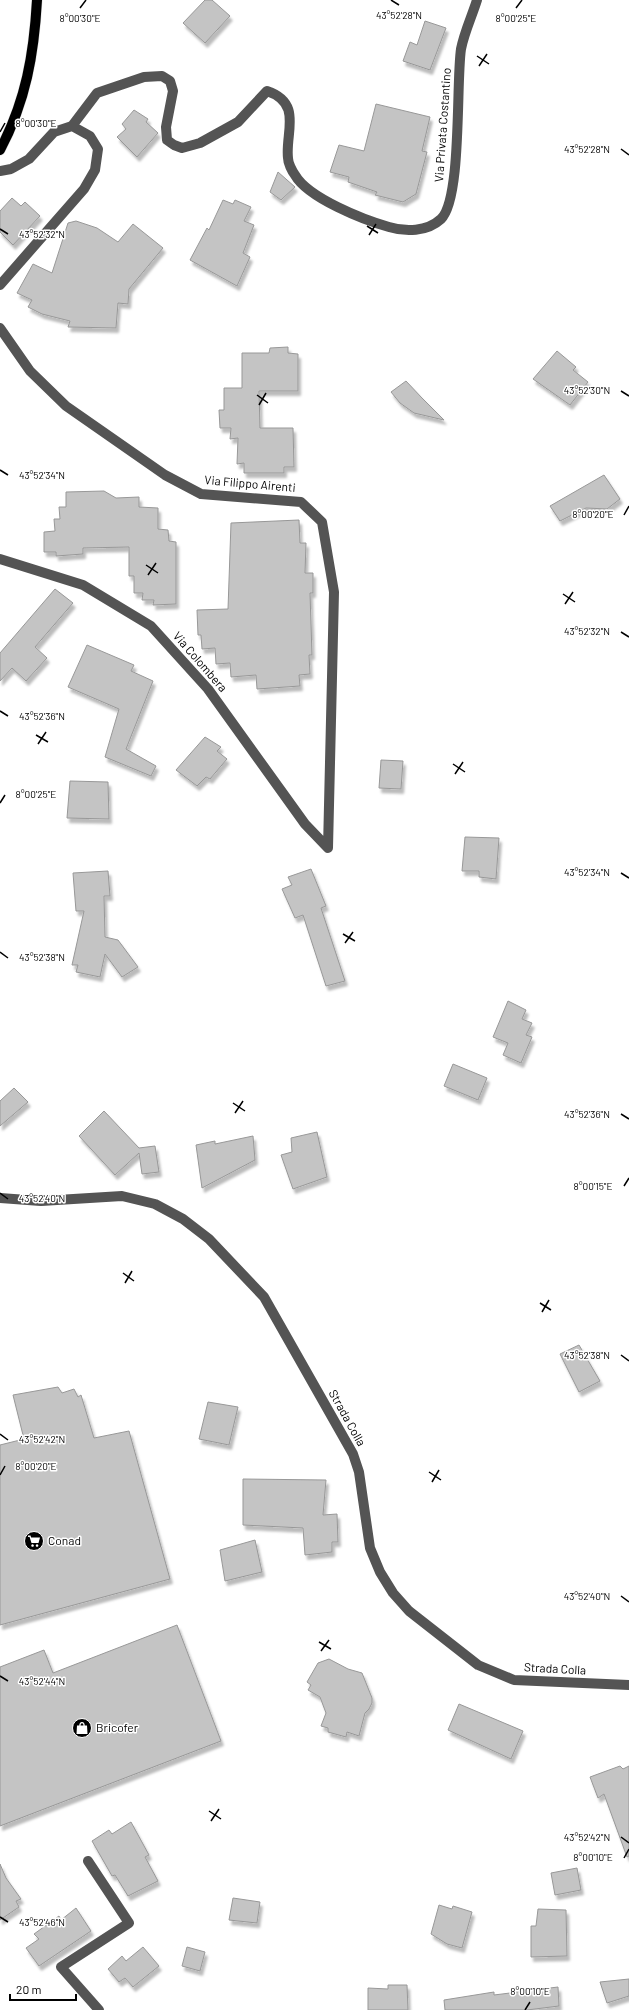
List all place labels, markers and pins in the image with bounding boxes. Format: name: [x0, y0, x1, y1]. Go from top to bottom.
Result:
supermarket icon: Conad: [23, 1530, 45, 1552]
place label: Conad: [48, 1533, 81, 1547]
shop icon: Bricofer: [71, 1717, 93, 1739]
place label: Bricofer: [96, 1720, 139, 1734]

